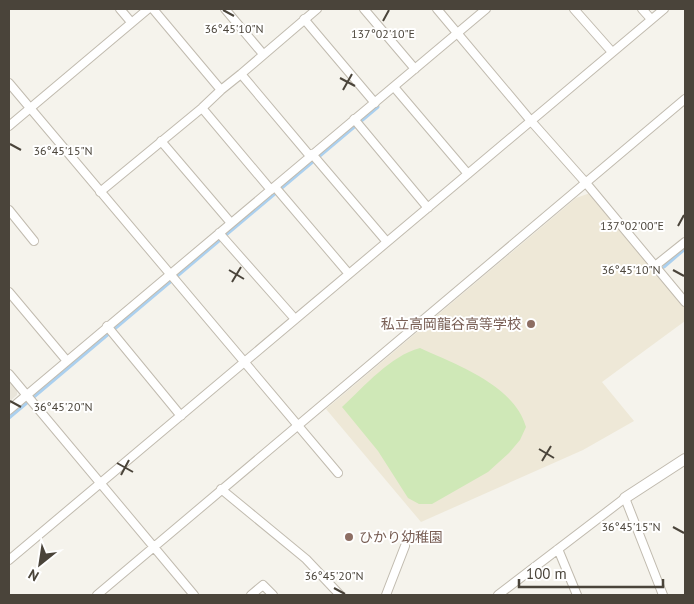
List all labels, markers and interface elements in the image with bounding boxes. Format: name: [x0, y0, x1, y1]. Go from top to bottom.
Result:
text: 36°45'10"N: [204, 21, 264, 36]
text: 137°02'10"E: [351, 26, 415, 41]
text: 36°45'15"N: [33, 143, 93, 158]
text: 137°02'00"E: [600, 218, 664, 233]
text: 36°45'10"N: [601, 262, 661, 277]
place label: 私立高岡龍谷高等学校: [381, 315, 521, 333]
marker: 私立高岡龍谷高等学校: [525, 318, 537, 330]
text: 36°45'20"N: [33, 399, 93, 414]
text: 36°45'15"N: [601, 519, 661, 534]
place label: ひかり幼稚園: [359, 528, 443, 546]
marker: ひかり幼稚園: [343, 531, 355, 543]
north arrow: [15, 539, 65, 589]
scale bar: [519, 556, 663, 588]
text: 100 m: [526, 564, 567, 583]
text: N: [25, 565, 42, 585]
text: 36°45'20"N: [304, 568, 364, 583]

